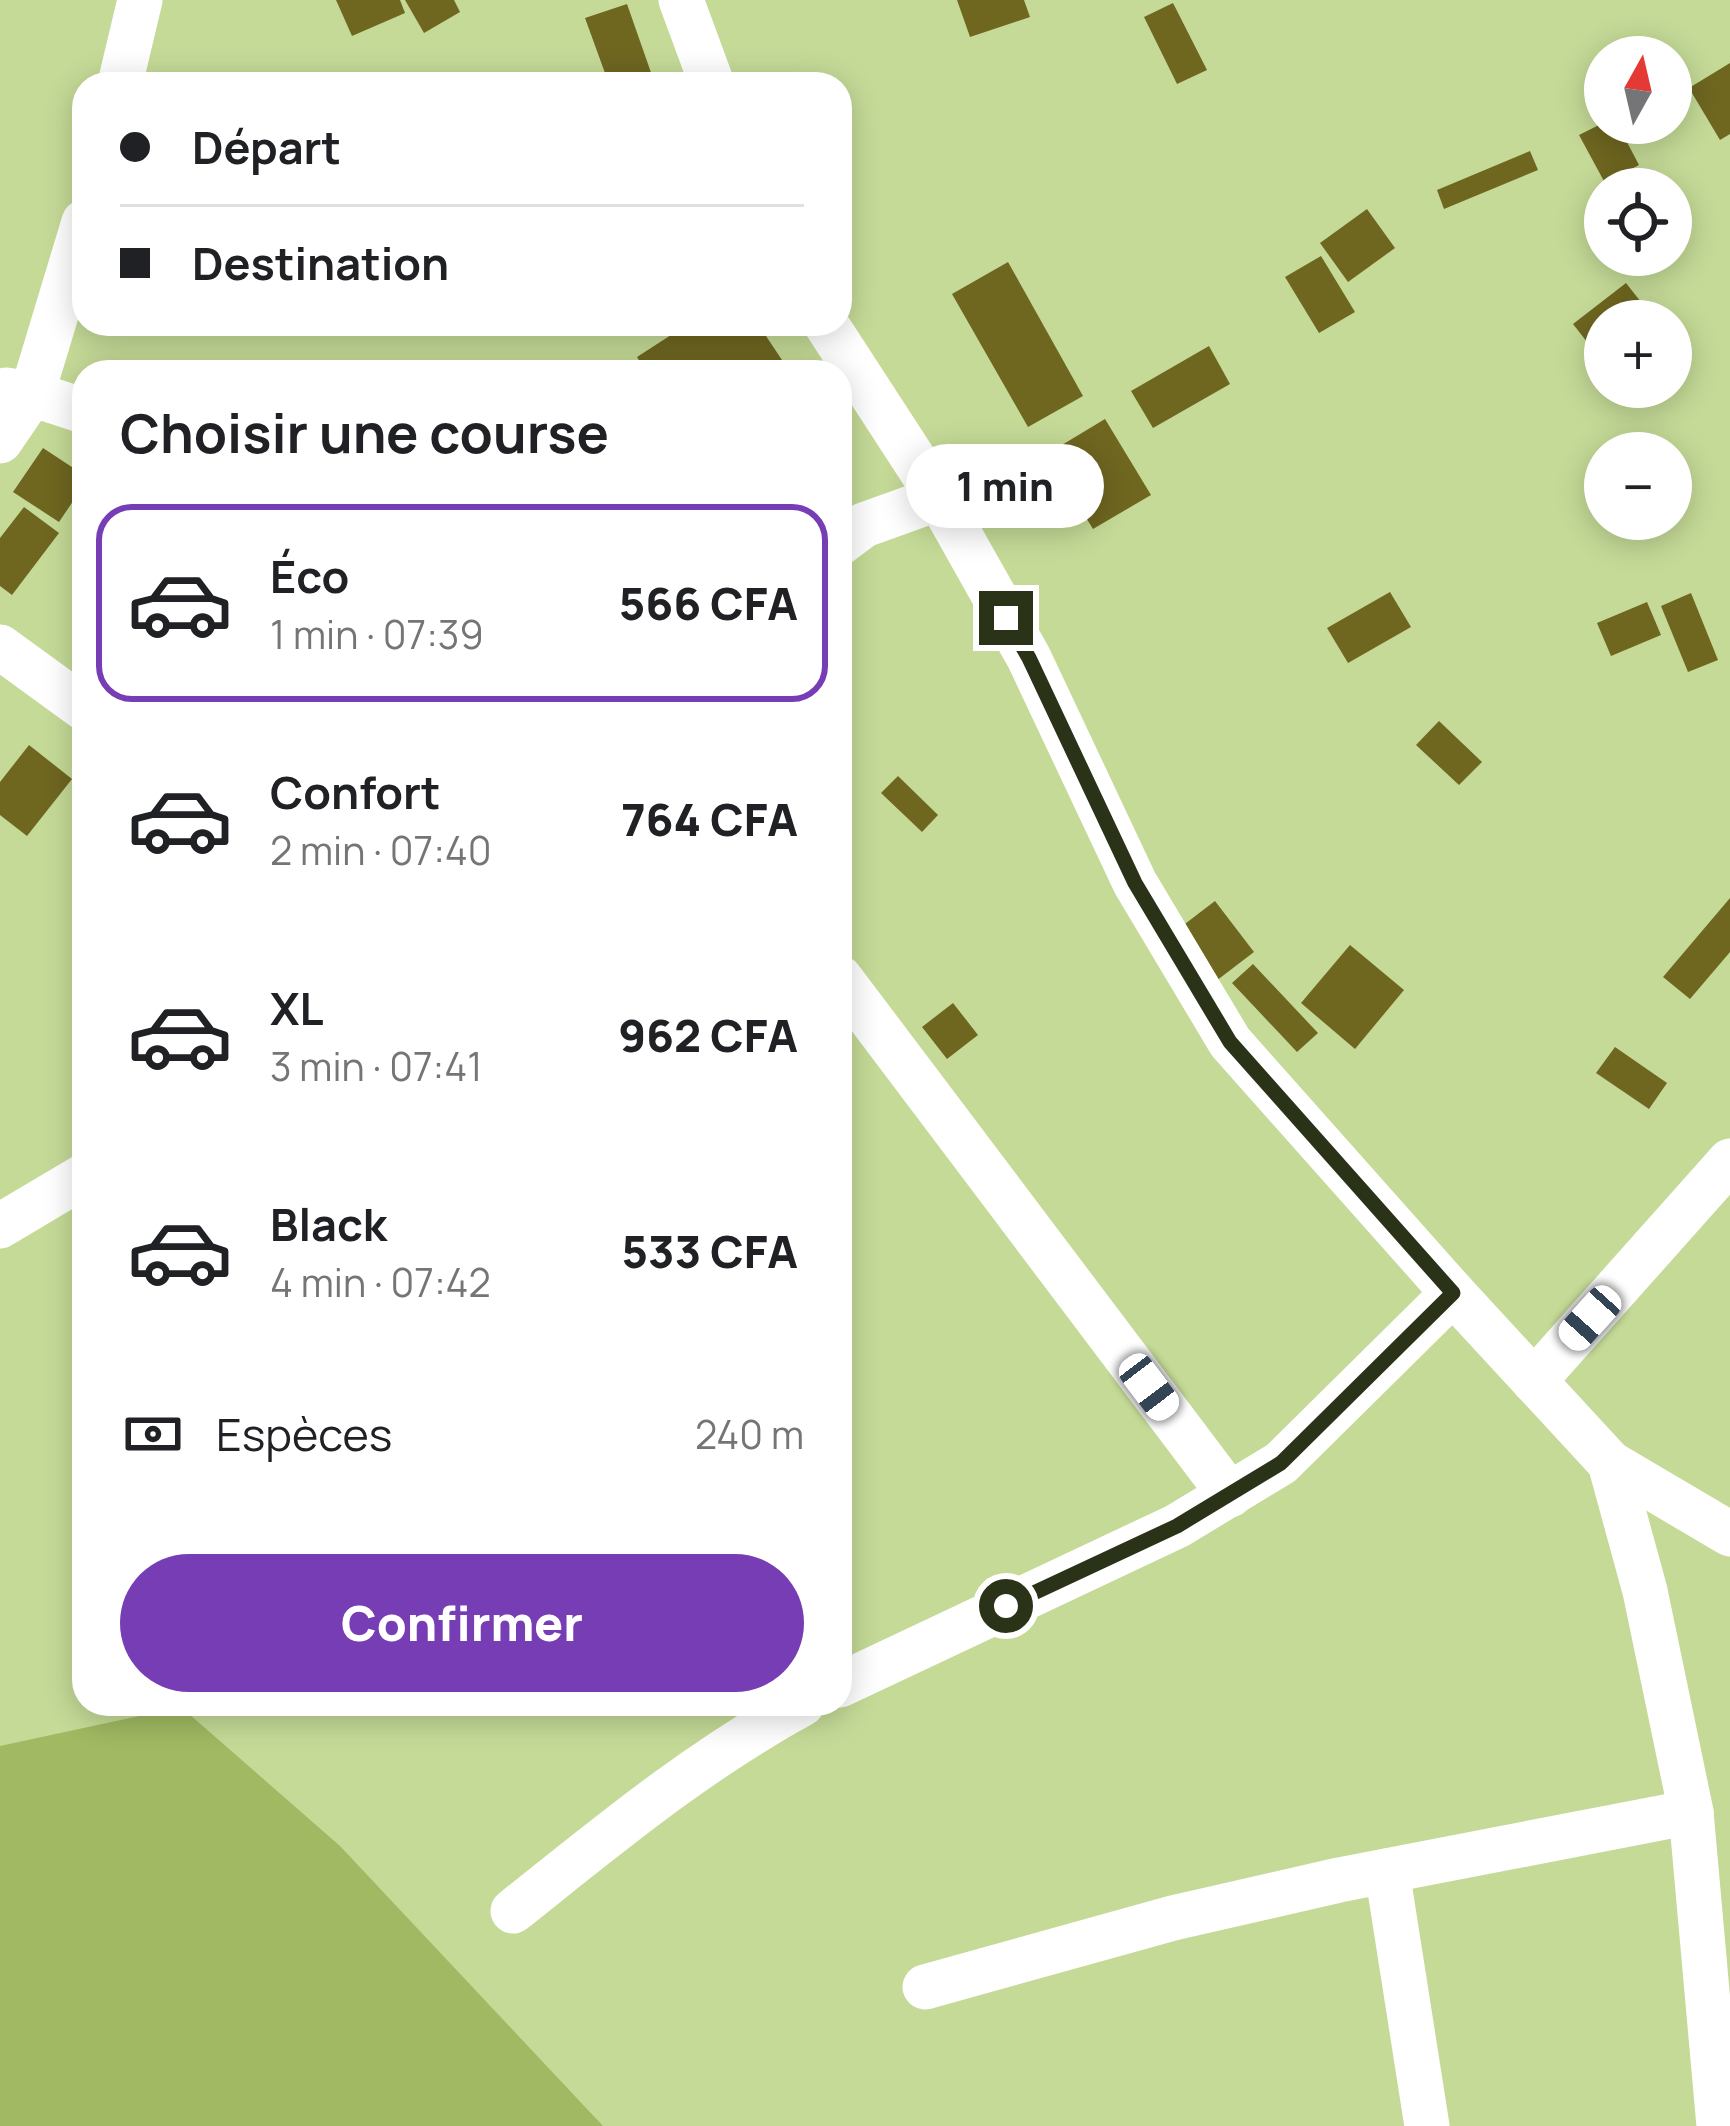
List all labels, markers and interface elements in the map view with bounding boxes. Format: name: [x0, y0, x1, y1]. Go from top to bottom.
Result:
north arrow: [1584, 36, 1692, 144]
map controls: [1584, 36, 1692, 540]
text: Départ: [192, 116, 341, 178]
button: locate: [1584, 168, 1692, 276]
text: Destination: [192, 232, 449, 294]
button: +: [1584, 300, 1692, 408]
text: Choisir une course: [120, 395, 609, 469]
button: −: [1584, 432, 1692, 540]
callout: 1 min: [907, 444, 1105, 528]
text: 1 min: [956, 459, 1054, 513]
text: Éco: [270, 545, 349, 607]
icon: car: [126, 549, 234, 657]
text: 566 CFA: [619, 572, 798, 634]
route end: [979, 591, 1033, 645]
text: 1 min · 07:39: [270, 607, 484, 661]
text: Confort: [270, 761, 441, 823]
icon: car: [126, 765, 234, 873]
text: 764 CFA: [621, 788, 798, 850]
text: 2 min · 07:40: [270, 823, 492, 877]
text: XL: [270, 977, 324, 1039]
icon: car: [126, 981, 234, 1089]
text: 962 CFA: [618, 1004, 798, 1066]
text: 3 min · 07:41: [270, 1039, 482, 1093]
text: Black: [270, 1193, 387, 1255]
icon: car: [126, 1197, 234, 1305]
text: 533 CFA: [622, 1220, 798, 1282]
text: 4 min · 07:42: [270, 1255, 491, 1309]
car: [1553, 1279, 1627, 1357]
car: [1113, 1347, 1185, 1427]
icon: cash: [120, 1401, 186, 1467]
text: Espèces: [216, 1403, 392, 1465]
text: 240 m: [695, 1407, 804, 1461]
button: Confirmer: [120, 1554, 804, 1692]
route start: [979, 1579, 1033, 1633]

